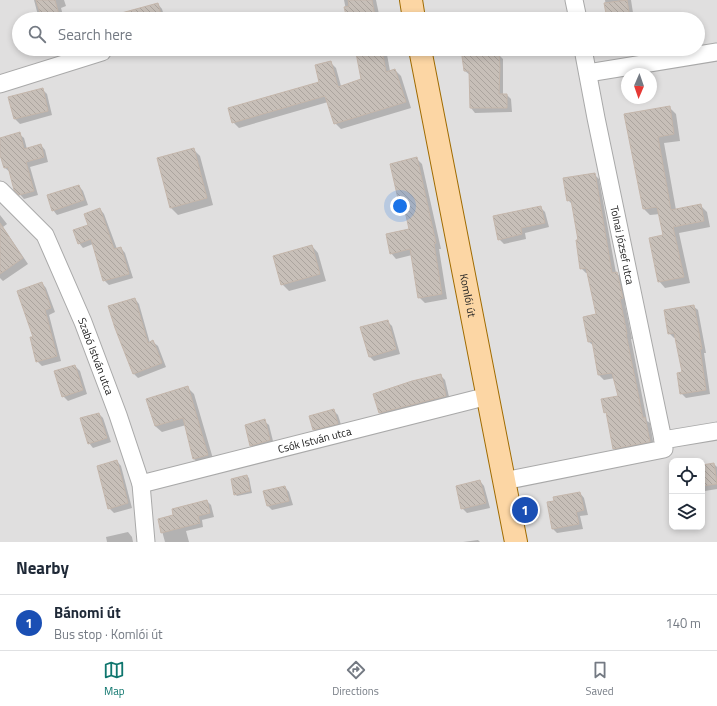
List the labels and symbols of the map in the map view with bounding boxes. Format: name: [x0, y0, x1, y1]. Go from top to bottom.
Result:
north arrow: [621, 68, 657, 104]
your location: [390, 196, 410, 216]
street label: Tolnai József utca: [606, 204, 639, 286]
street label: Komlói út: [456, 272, 480, 319]
street label: Szabó István utca: [74, 315, 118, 397]
street label: Csók István utca: [276, 423, 354, 457]
pin: 1: [512, 495, 538, 525]

